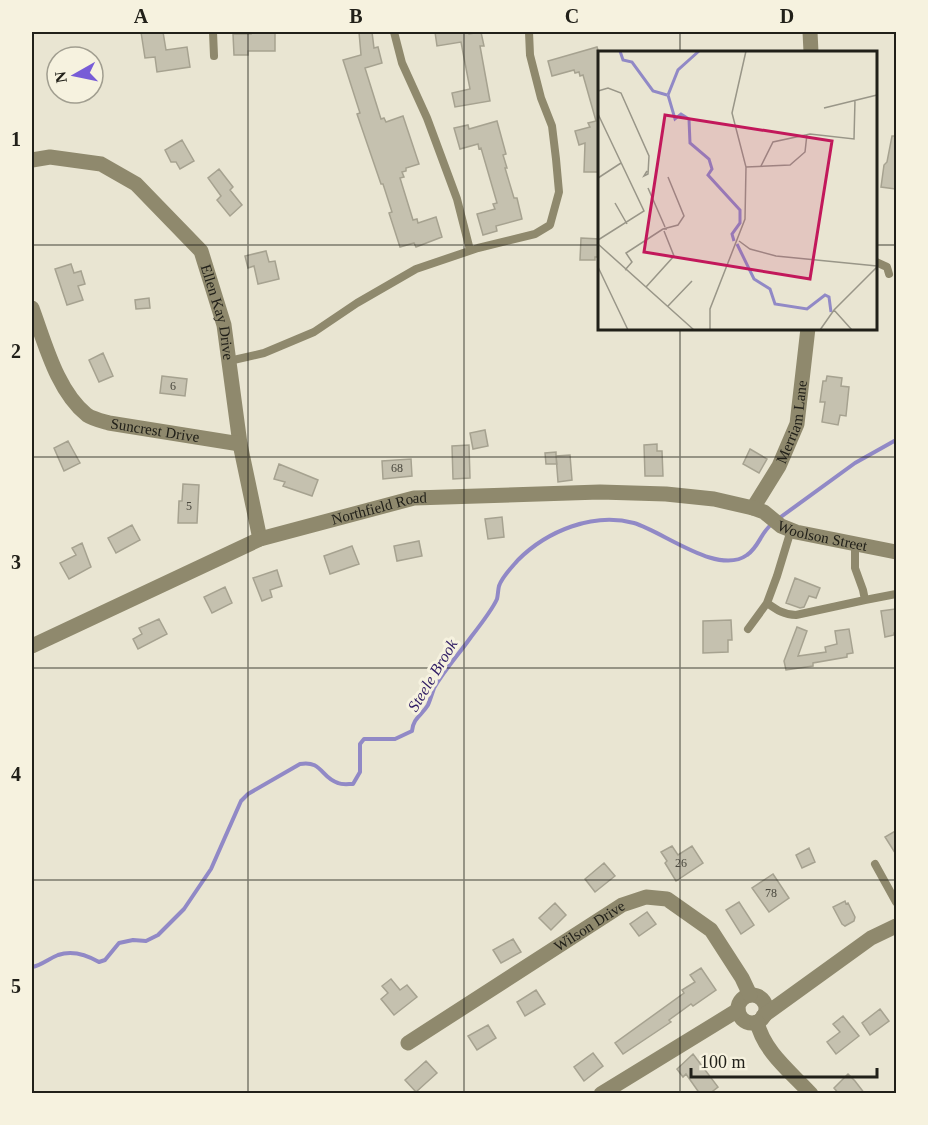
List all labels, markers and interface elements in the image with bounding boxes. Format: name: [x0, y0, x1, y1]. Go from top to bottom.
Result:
text: A: [134, 5, 149, 27]
text: B: [349, 5, 363, 27]
text: C: [565, 5, 579, 27]
text: D: [780, 5, 794, 27]
north arrow: [45, 45, 105, 105]
inset map: [598, 51, 877, 330]
text: N: [51, 70, 70, 84]
text: 1: [11, 128, 21, 150]
street label: Ellen Kay Drive: [198, 262, 237, 361]
text: 2: [11, 340, 21, 362]
house number: 6: [170, 379, 176, 393]
street label: Merriam Lane: [773, 379, 810, 466]
street label: Suncrest Drive: [110, 415, 201, 445]
house number: 68: [391, 461, 403, 475]
street label: Northfield Road: [330, 490, 428, 528]
house number: 5: [186, 499, 192, 513]
street label: Woolson Street: [775, 517, 869, 554]
text: 3: [11, 551, 21, 573]
water label: Steele Brook: [404, 636, 461, 714]
text: 4: [11, 763, 21, 785]
house number: 26: [675, 856, 687, 870]
house number: 78: [765, 886, 777, 900]
street label: Wilson Drive: [551, 897, 628, 955]
text: 5: [11, 975, 21, 997]
scale bar: [691, 1041, 877, 1079]
text: 100 m: [700, 1052, 746, 1072]

